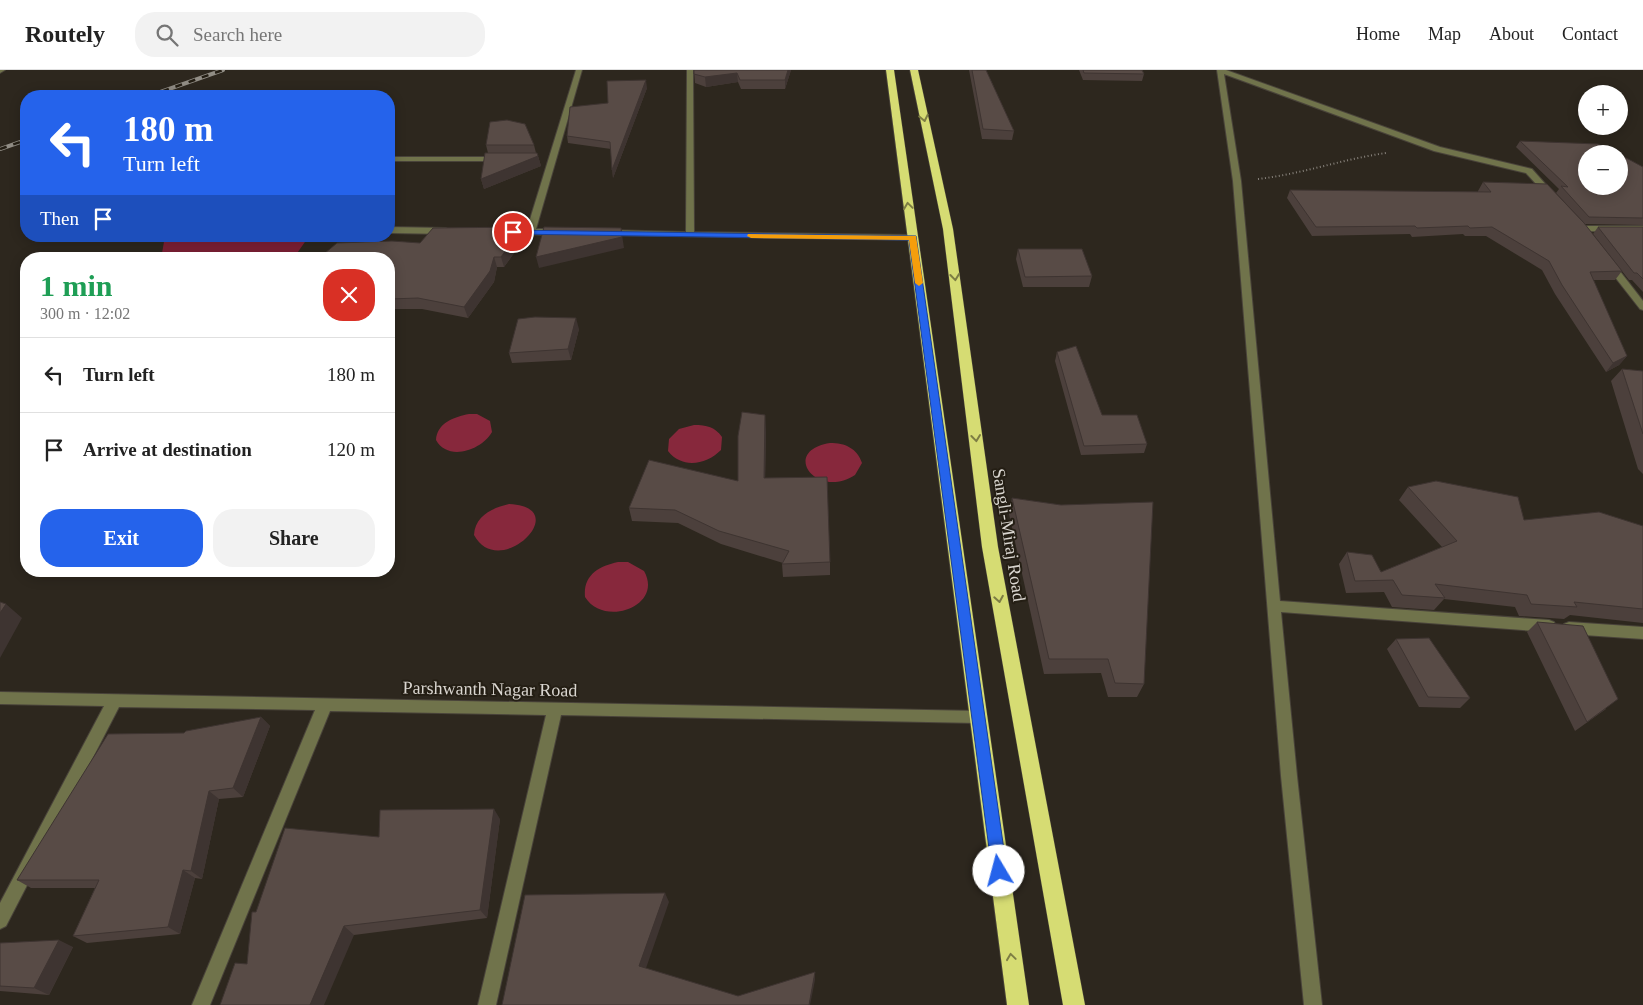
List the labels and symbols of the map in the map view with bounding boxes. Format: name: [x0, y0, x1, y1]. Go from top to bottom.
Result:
one-way arrow: [919, 113, 929, 122]
one-way arrow: [904, 202, 914, 211]
pin: [492, 211, 534, 253]
one-way arrow: [949, 273, 959, 282]
one-way arrow: [970, 435, 981, 443]
street label: Sangli-Miraj Road: [989, 467, 1029, 603]
one-way arrow: [994, 595, 1004, 603]
street label: Parshwanth Nagar Road: [402, 677, 578, 701]
position arrow: [972, 844, 1024, 896]
one-way arrow: [1006, 952, 1017, 960]

